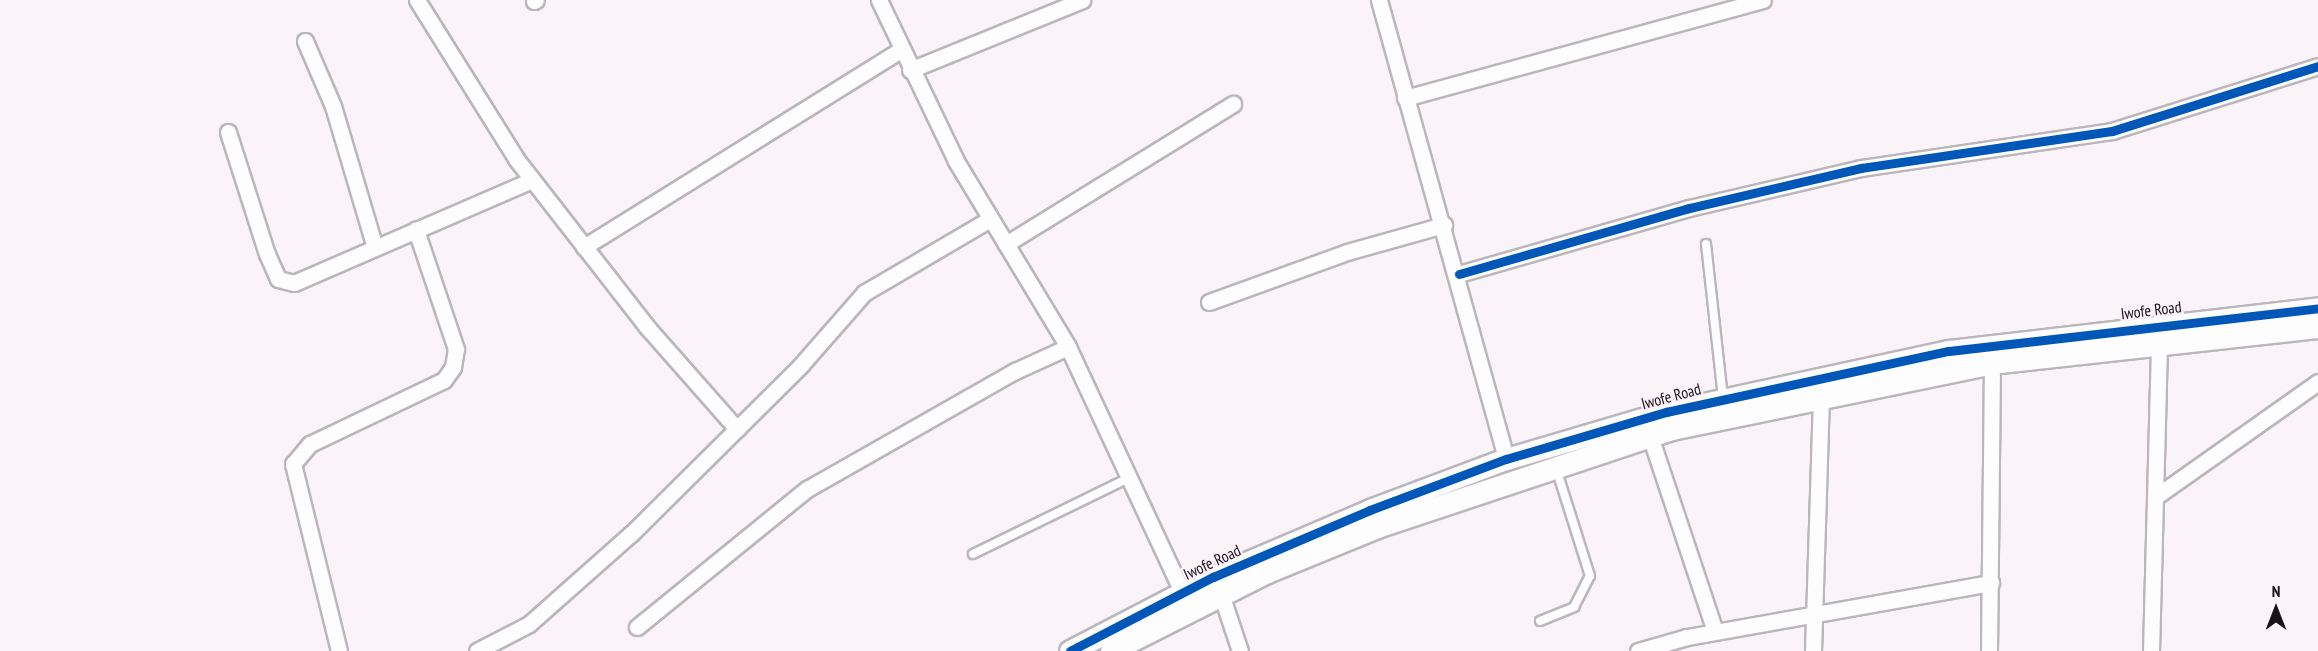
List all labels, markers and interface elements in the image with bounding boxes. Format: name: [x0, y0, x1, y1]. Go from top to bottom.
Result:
street label: Iwofe Road: [2120, 297, 2182, 323]
street label: Iwofe Road: [1639, 379, 1703, 413]
street label: Iwofe Road: [1180, 540, 1244, 584]
north arrow: [2246, 579, 2306, 639]
text: N: [2272, 581, 2280, 601]

